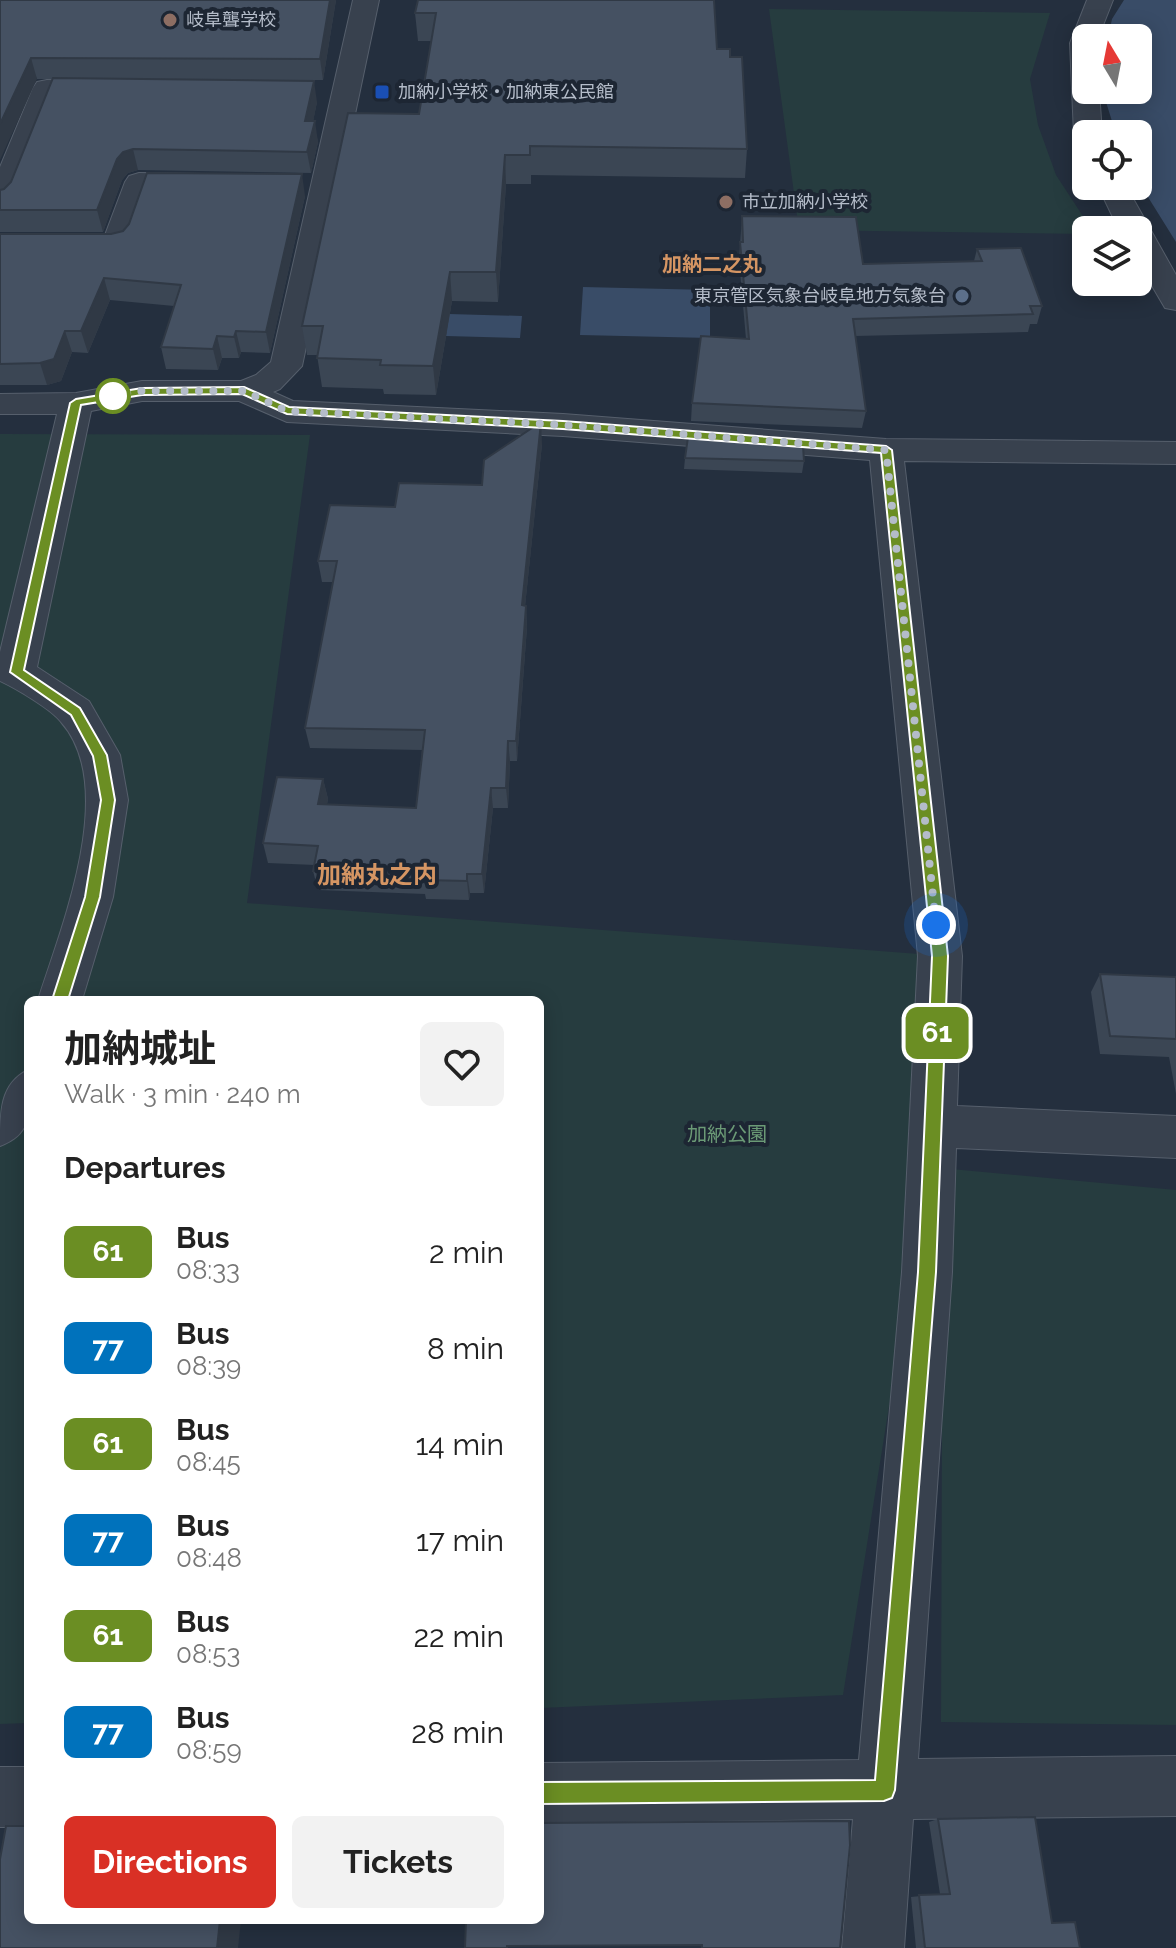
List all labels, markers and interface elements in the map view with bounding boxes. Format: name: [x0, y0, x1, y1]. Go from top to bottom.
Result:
place label: 岐阜聾学校: [186, 9, 276, 30]
marker: 岐阜聾学校: [161, 11, 179, 29]
north arrow: [1072, 24, 1152, 104]
map controls: [1072, 24, 1152, 296]
place label: 加納小学校・加納東公民館: [398, 81, 614, 102]
marker: 加納小学校・加納東公民館: [373, 83, 391, 101]
button: locate: [1072, 120, 1152, 200]
place label: 市立加納小学校: [742, 191, 868, 212]
marker: 市立加納小学校: [717, 193, 735, 211]
button: layers: [1072, 216, 1152, 296]
district label: 加納二之丸: [662, 252, 762, 276]
place label: 東京管区気象台岐阜地方気象台: [694, 285, 946, 306]
marker: 東京管区気象台岐阜地方気象台: [953, 287, 971, 305]
unlabelled marker: [96, 379, 130, 413]
district label: 加納丸之内: [317, 860, 437, 889]
your location: [916, 905, 956, 945]
line badge: 61: [901, 1007, 973, 1059]
text: 61: [922, 1016, 952, 1049]
button: heart: [420, 1022, 504, 1106]
text: 加納城址: [64, 1026, 216, 1071]
text: Walk · 3 min · 240 m: [64, 1079, 301, 1109]
park label: 加納公園: [687, 1122, 767, 1146]
text: Departures: [64, 1150, 226, 1185]
text: Bus: [176, 1220, 230, 1255]
text: 61: [93, 1235, 123, 1268]
text: 2 min: [429, 1235, 504, 1270]
text: 08:33: [176, 1255, 240, 1285]
text: Bus: [176, 1316, 230, 1351]
text: 77: [92, 1331, 124, 1364]
text: 8 min: [427, 1331, 504, 1366]
text: 08:39: [176, 1351, 241, 1381]
text: Bus: [176, 1412, 230, 1447]
text: 61: [93, 1427, 123, 1460]
text: 14 min: [416, 1427, 504, 1462]
text: 08:45: [176, 1447, 241, 1477]
text: Bus: [176, 1508, 230, 1543]
text: 77: [92, 1523, 124, 1556]
text: 17 min: [416, 1523, 504, 1558]
text: 08:48: [176, 1543, 242, 1573]
text: Bus: [176, 1604, 230, 1639]
text: 61: [93, 1619, 123, 1652]
text: 22 min: [413, 1619, 504, 1654]
text: 08:53: [176, 1639, 240, 1669]
text: Bus: [176, 1700, 230, 1735]
text: 77: [92, 1715, 124, 1748]
text: 28 min: [411, 1715, 504, 1750]
text: 08:59: [176, 1735, 242, 1765]
button: Directions: [64, 1816, 276, 1908]
button: Tickets: [292, 1816, 504, 1908]

